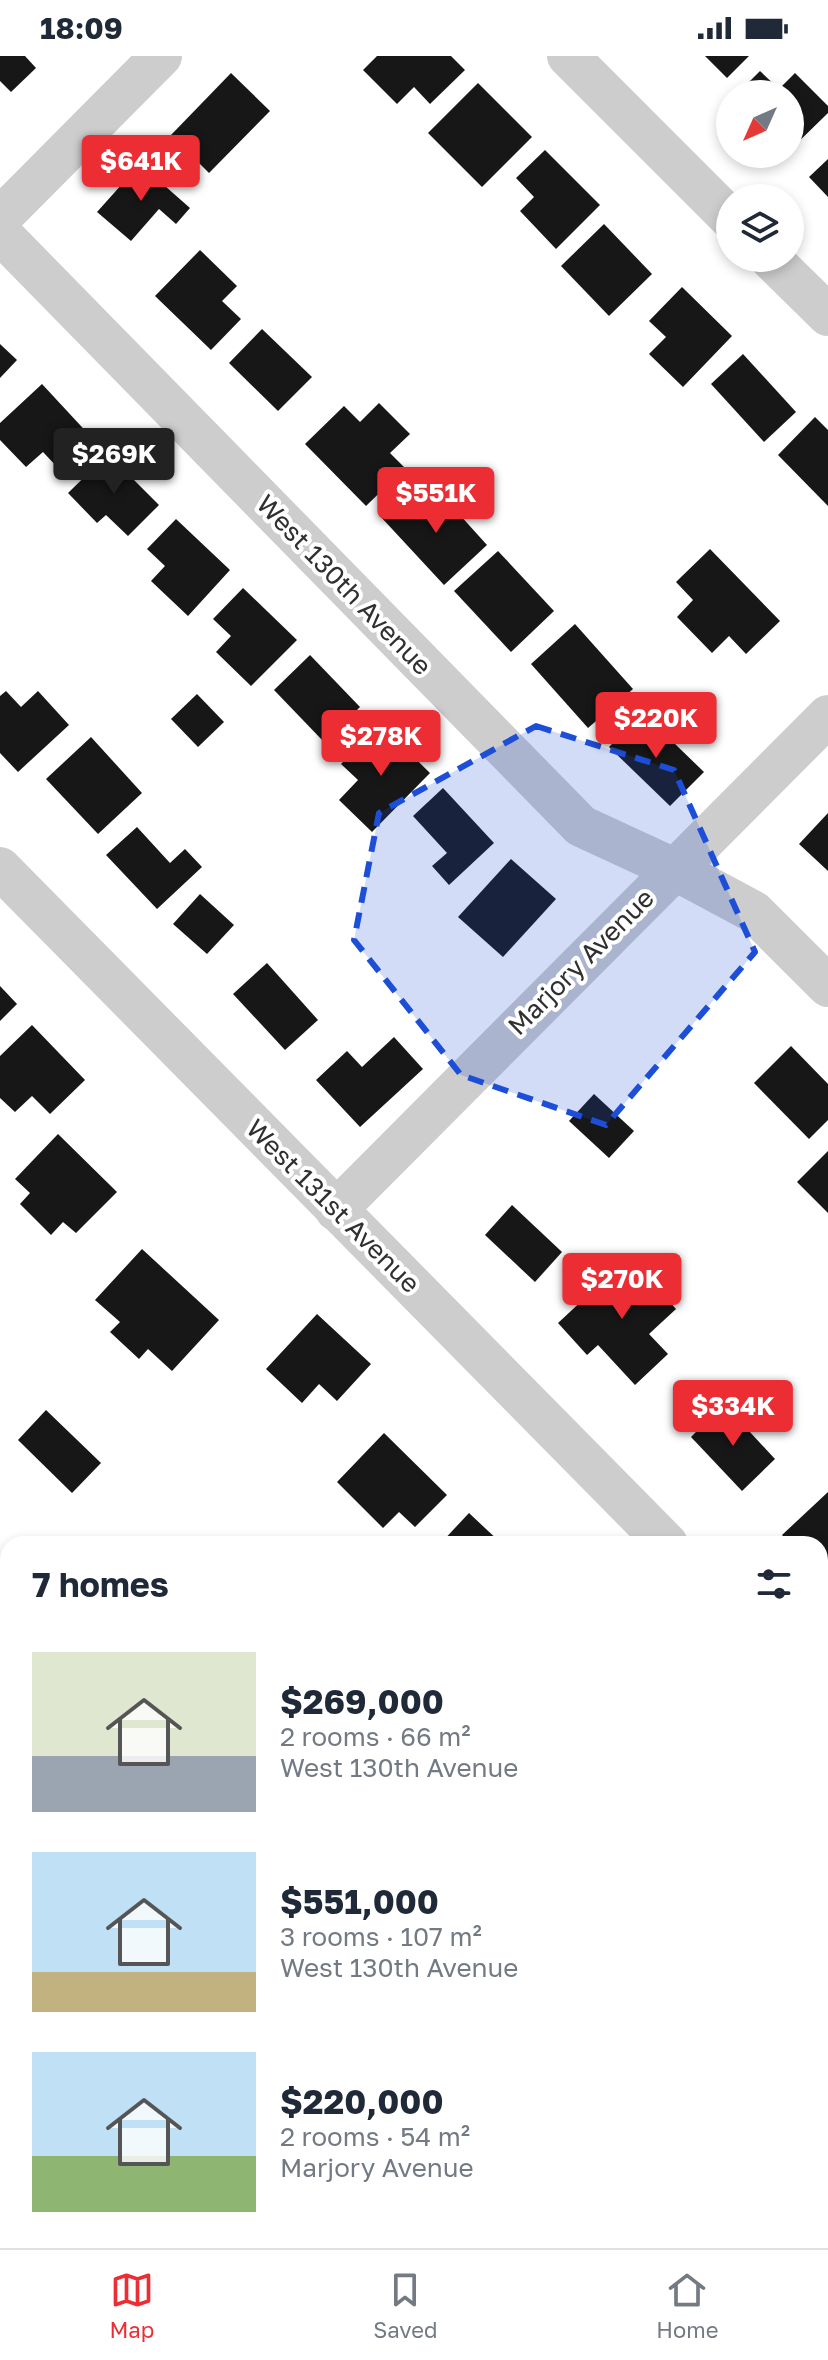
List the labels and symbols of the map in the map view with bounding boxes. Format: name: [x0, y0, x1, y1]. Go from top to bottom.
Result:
north arrow: [716, 80, 804, 168]
pin: $641K: [85, 135, 197, 203]
pin: $269K: [58, 428, 170, 496]
pin: $551K: [380, 467, 492, 535]
street label: West 130th Avenue: [250, 488, 438, 681]
pin: $220K: [600, 692, 712, 760]
pin: $278K: [325, 710, 437, 778]
street label: Marjory Avenue: [501, 882, 660, 1041]
street label: West 131st Avenue: [240, 1112, 427, 1299]
pin: $270K: [566, 1253, 678, 1321]
pin: $334K: [677, 1380, 789, 1448]

